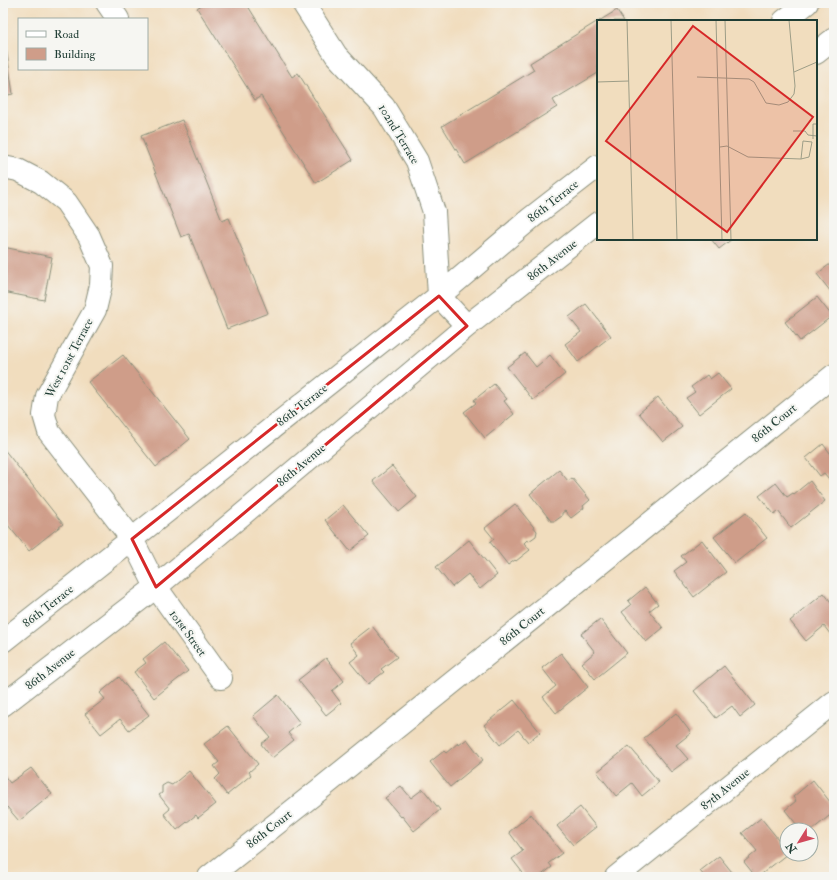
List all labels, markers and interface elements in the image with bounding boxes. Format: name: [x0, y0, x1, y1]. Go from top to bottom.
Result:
legend: [18, 18, 148, 70]
inset map: [597, 20, 817, 240]
text: Road: [54, 27, 79, 42]
text: Building: [54, 47, 97, 62]
street label: 102nd Terrace: [375, 102, 422, 167]
street label: 86th Terrace: [525, 177, 582, 226]
street label: 86th Avenue: [524, 236, 580, 285]
street label: West 101st Terrace: [42, 316, 97, 401]
street label: 86th Terrace: [274, 381, 331, 430]
street label: 86th Court: [749, 401, 800, 446]
street label: 86th Avenue: [274, 441, 329, 490]
street label: 86th Terrace: [20, 582, 77, 631]
street label: 86th Court: [497, 604, 548, 649]
street label: 101st Street: [166, 607, 210, 660]
street label: 86th Avenue: [22, 645, 78, 694]
street label: 87th Avenue: [698, 765, 753, 814]
street label: 86th Court: [244, 807, 295, 852]
north arrow: [779, 822, 819, 862]
text: N: [783, 839, 800, 856]

